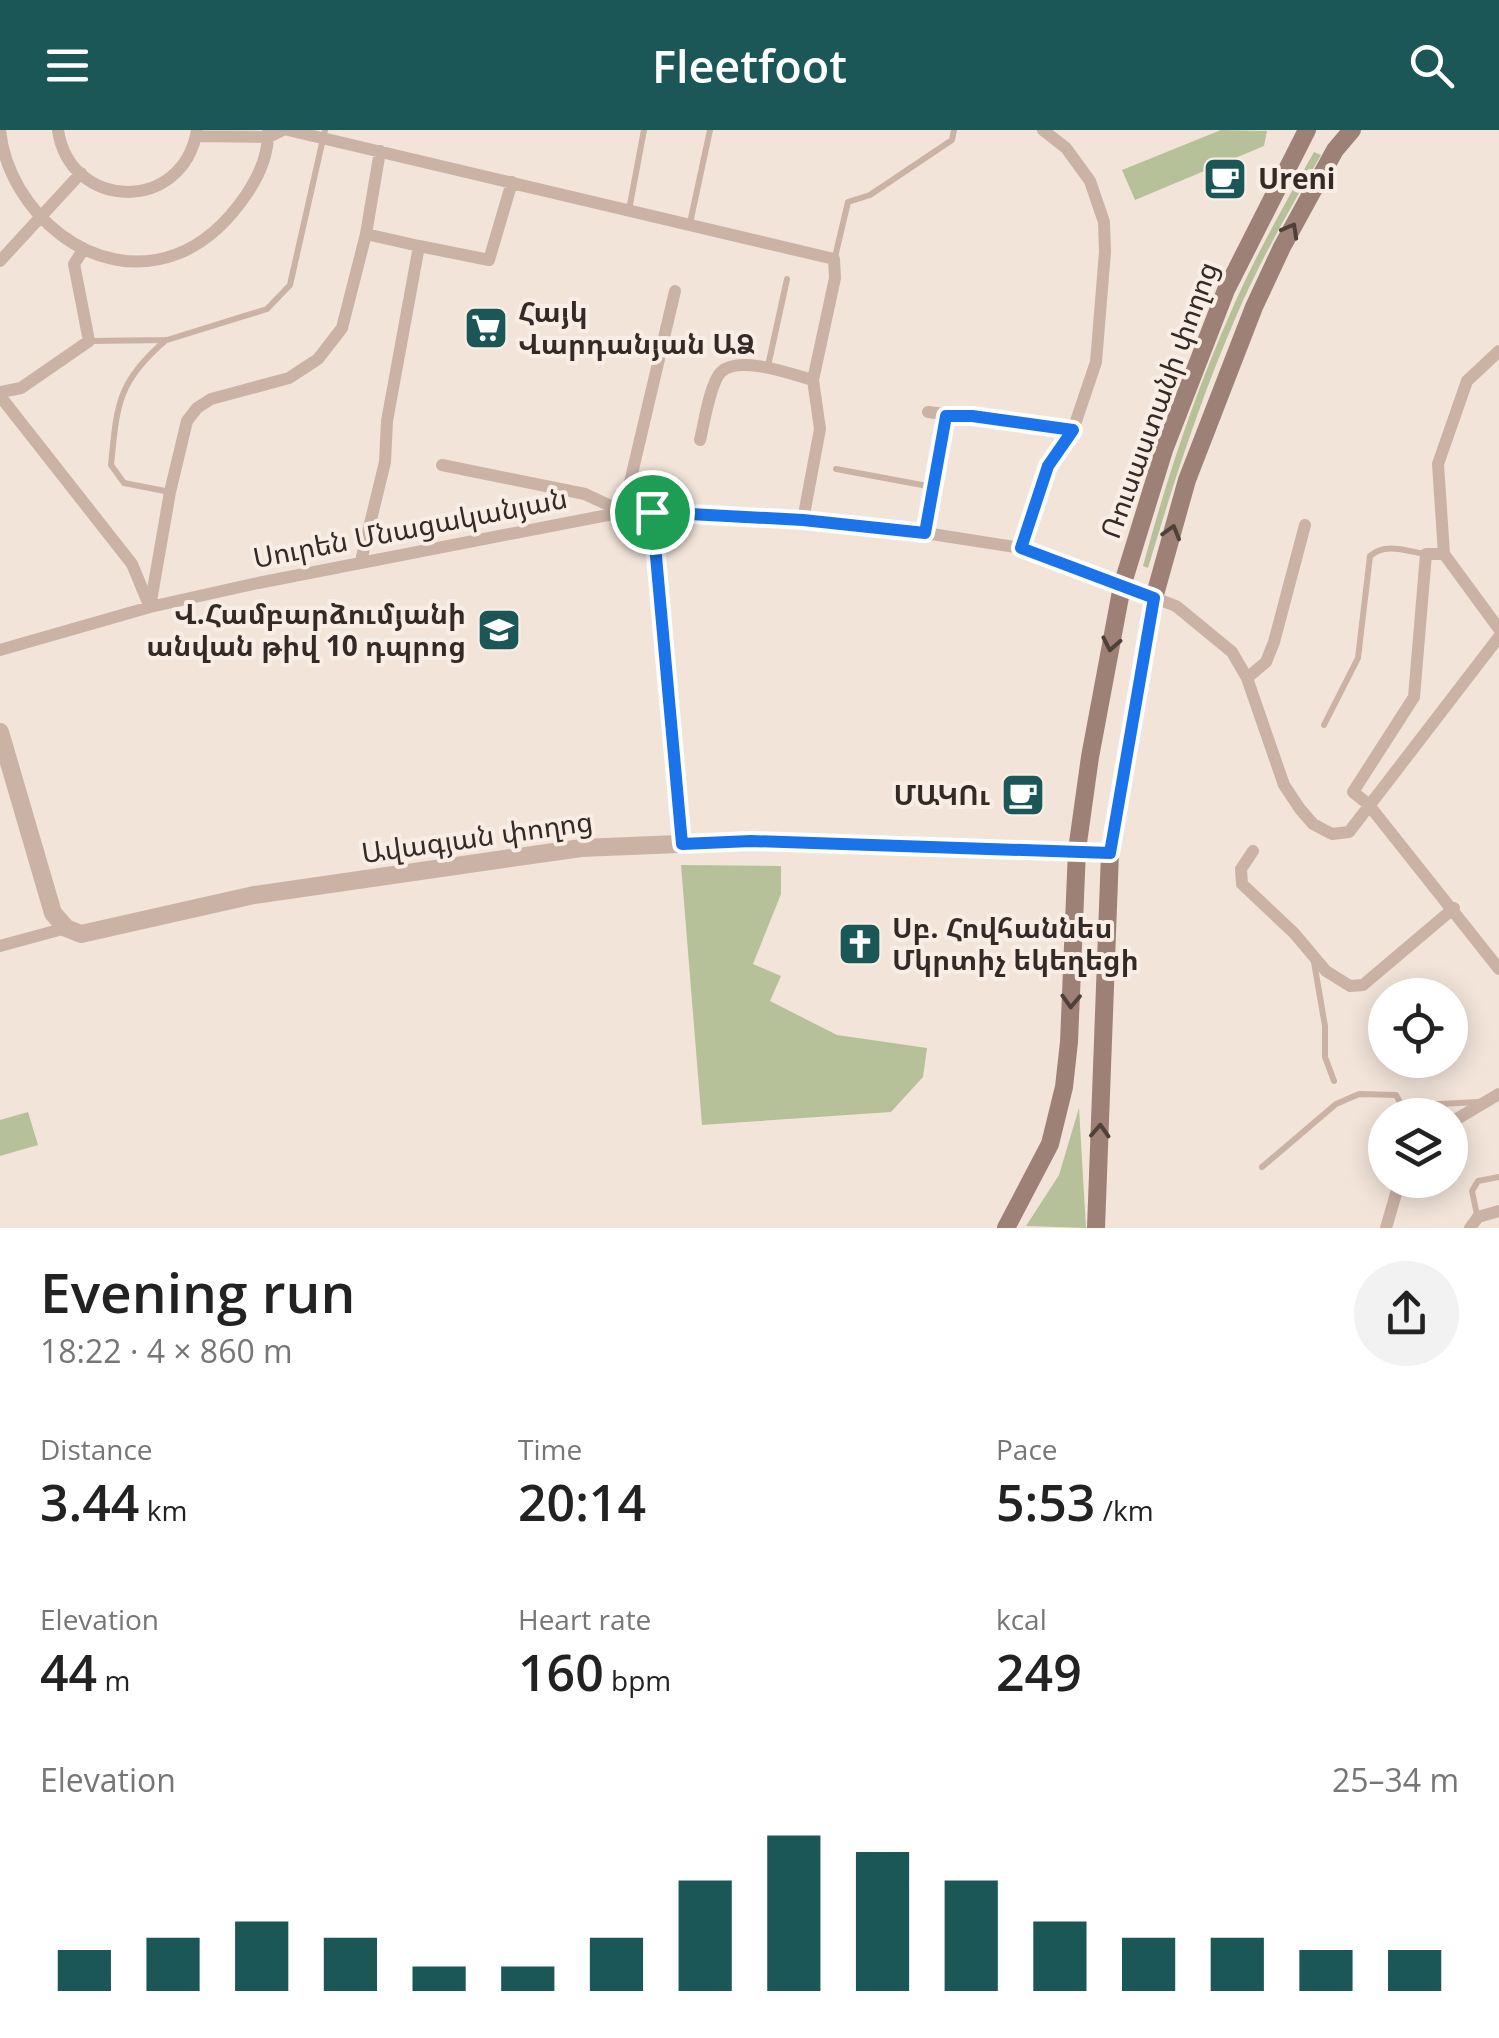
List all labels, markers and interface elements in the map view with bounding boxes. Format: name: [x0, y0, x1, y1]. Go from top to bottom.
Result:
text: Fleetfoot: [652, 35, 847, 96]
icon: menu: [40, 38, 95, 93]
icon: search: [1404, 38, 1459, 93]
cafe icon: Ureni: [1202, 156, 1248, 202]
place label: Ureni: [1258, 159, 1335, 197]
one-way arrow: [1279, 223, 1299, 241]
street label: Ռուսաստանի փողոց: [1090, 256, 1226, 543]
place label: Հայկ Վարդանյան ԱՁ: [518, 292, 755, 362]
supermarket icon: Հայկ Վարդանյան ԱՁ: [463, 305, 509, 351]
pin: [610, 470, 695, 555]
street label: Սուրեն Մնացականյան: [249, 478, 570, 576]
icon: arrive: [625, 485, 680, 540]
one-way arrow: [1160, 524, 1181, 541]
place label: Վ.Համբարձումյանի անվան թիվ 10 դպրոց: [146, 594, 466, 664]
school or university icon: Վ.Համբարձումյանի անվան թիվ 10 դպրոց: [476, 607, 522, 653]
one-way arrow: [1101, 636, 1122, 652]
cafe icon: ՄԱԿՈւ: [1000, 772, 1046, 818]
place label: ՄԱԿՈւ: [894, 775, 990, 813]
street label: Ավագյան փողոց: [359, 801, 595, 871]
place label: Սբ. Հովհաննես Մկրտիչ եկեղեցի: [892, 908, 1139, 978]
church icon: Սբ. Հովհաննես Մկրտիչ եկեղեցի: [837, 921, 883, 967]
map controls: [1368, 978, 1468, 1198]
button: locate: [1368, 978, 1468, 1078]
one-way arrow: [1060, 993, 1081, 1009]
button: layers: [1368, 1098, 1468, 1198]
one-way arrow: [1089, 1122, 1110, 1138]
text: Evening run: [40, 1254, 355, 1329]
button: share: [1354, 1261, 1459, 1366]
text: 18:22 · 4 × 860 m: [40, 1329, 293, 1372]
text: Distance: [40, 1430, 153, 1468]
text: Time: [518, 1430, 582, 1468]
text: Pace: [996, 1430, 1058, 1468]
text: 3.44: [40, 1468, 139, 1536]
text: 20:14: [518, 1468, 646, 1536]
text: 5:53: [996, 1468, 1095, 1536]
text: km: [139, 1491, 187, 1529]
text: /km: [1095, 1491, 1154, 1529]
text: Elevation: [40, 1600, 159, 1638]
text: Heart rate: [518, 1600, 651, 1638]
text: kcal: [996, 1600, 1047, 1638]
text: 44: [40, 1638, 97, 1706]
text: 160: [518, 1638, 604, 1706]
text: 249: [996, 1638, 1082, 1706]
text: m: [97, 1661, 130, 1699]
text: bpm: [604, 1661, 671, 1699]
text: Elevation: [40, 1758, 176, 1801]
text: 25–34 m: [1332, 1758, 1459, 1801]

